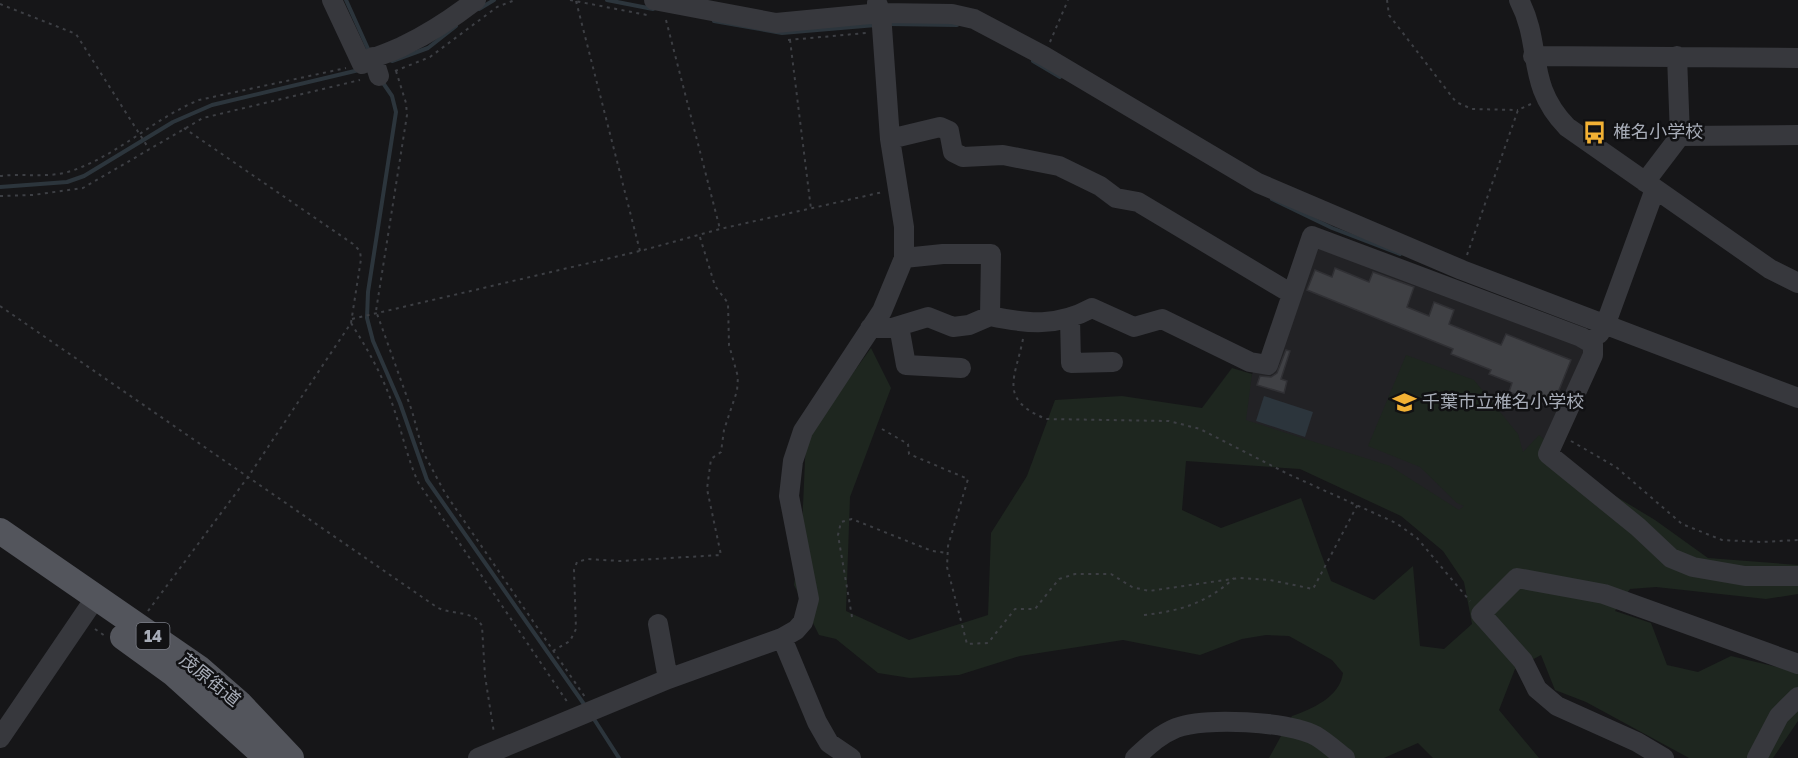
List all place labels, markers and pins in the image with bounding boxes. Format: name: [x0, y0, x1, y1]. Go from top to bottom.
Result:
bus stop icon: 椎名小学校: [1582, 119, 1608, 145]
place label: 椎名小学校: [1613, 120, 1703, 142]
school or university icon: 千葉市立椎名小学校: [1391, 389, 1417, 415]
place label: 千葉市立椎名小学校: [1422, 390, 1584, 412]

